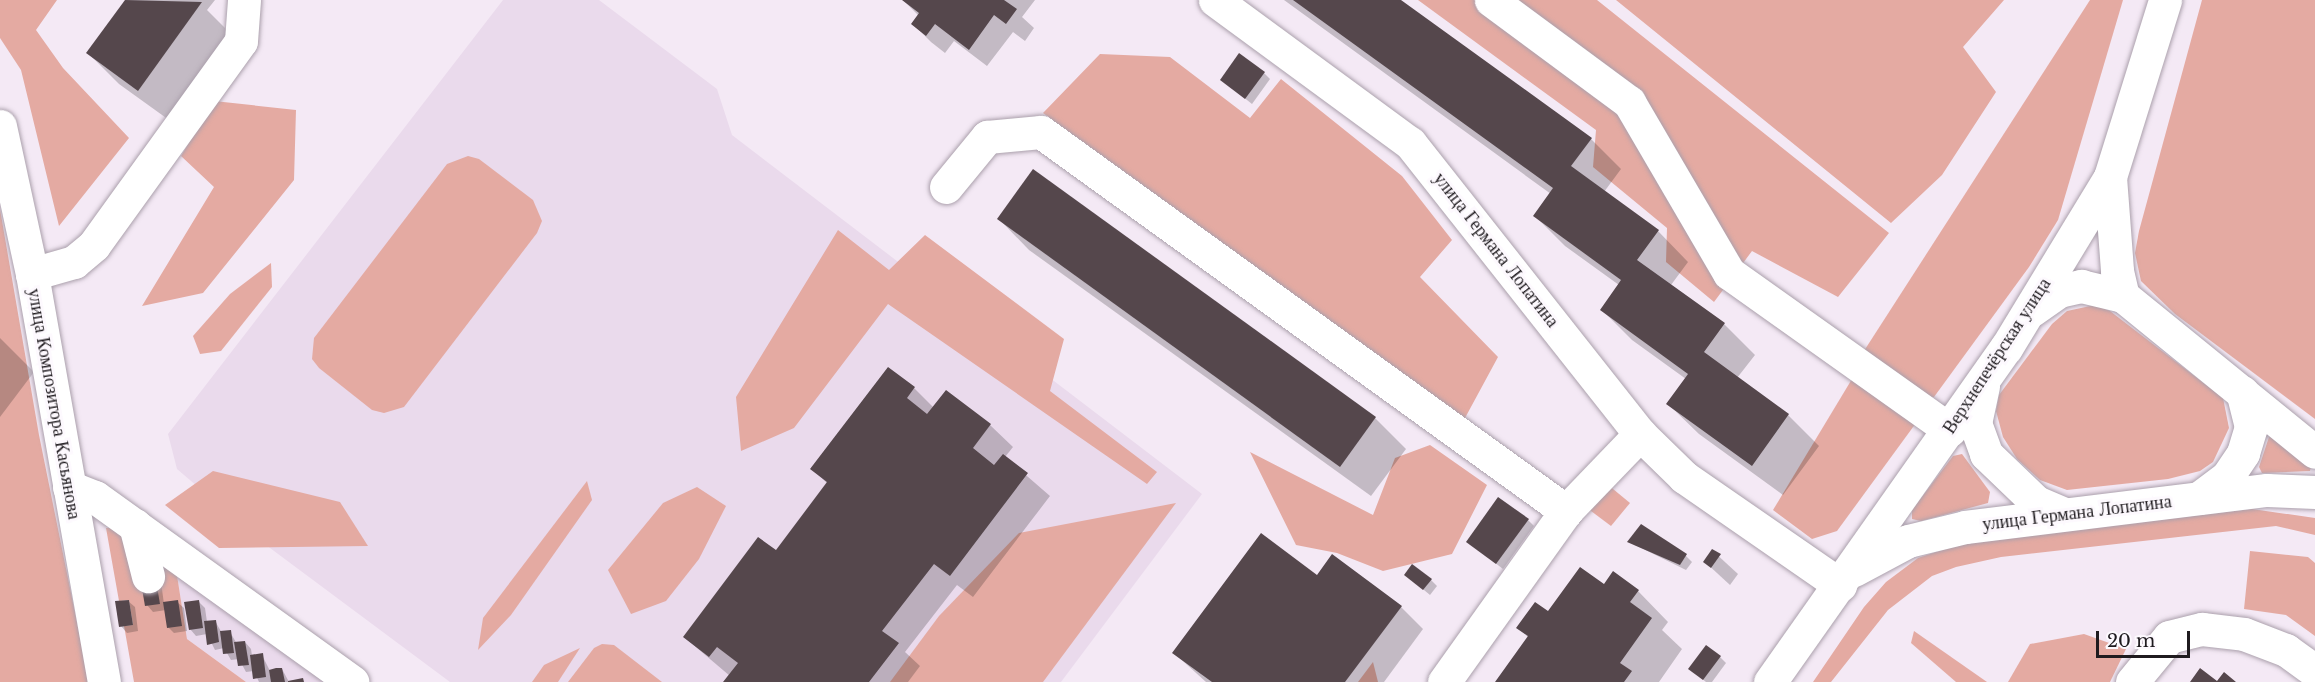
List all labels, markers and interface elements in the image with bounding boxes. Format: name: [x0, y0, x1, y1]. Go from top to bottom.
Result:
street label: улица Германа Лопатина: [1429, 168, 1563, 332]
street label: Верхнепечёрская улица: [1939, 274, 2055, 438]
street label: улица Композитора Касьянова: [23, 287, 85, 521]
street label: улица Германа Лопатина: [1981, 491, 2173, 535]
scale bar: [2099, 619, 2194, 657]
text: 20 m: [2107, 630, 2155, 652]

